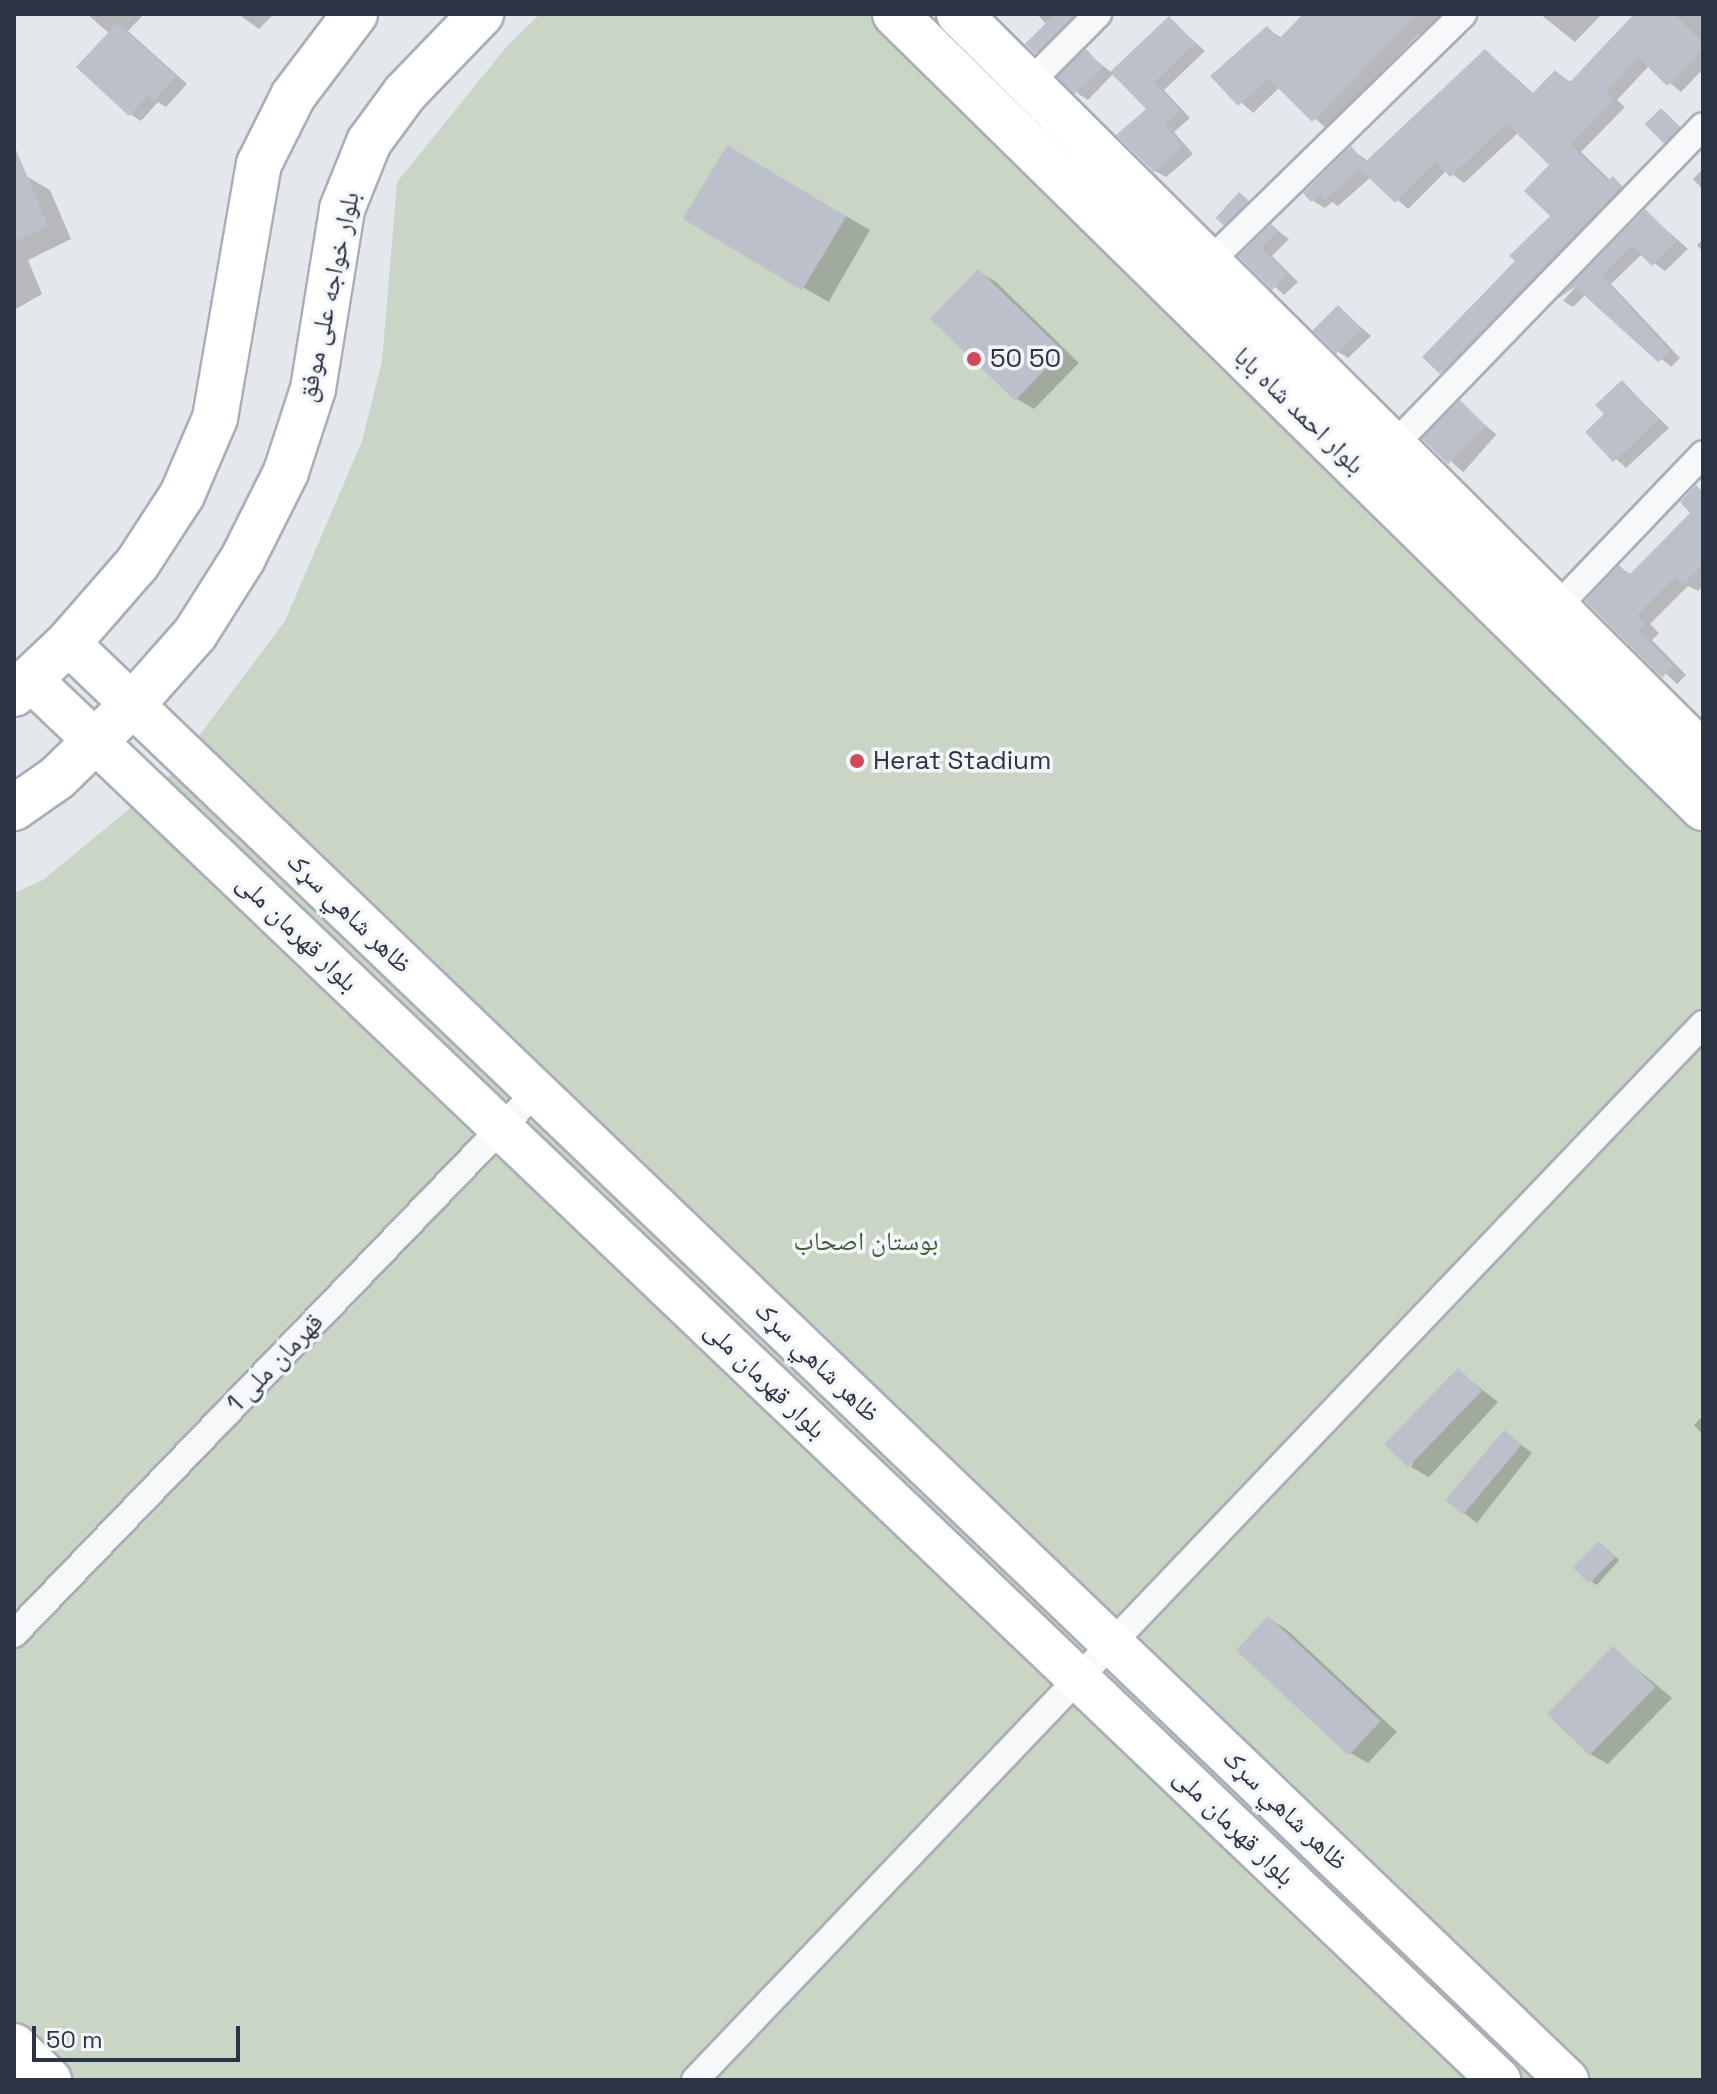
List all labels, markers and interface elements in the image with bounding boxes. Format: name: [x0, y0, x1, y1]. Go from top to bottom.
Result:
street label: بلوار خواجه علی موفق: [291, 189, 367, 405]
street label: بلوار احمد شاه بابا: [1227, 341, 1371, 481]
place label: 50 50: [990, 343, 1061, 375]
marker: 50 50: [965, 350, 983, 368]
place label: Herat Stadium: [873, 745, 1051, 777]
marker: Herat Stadium: [848, 752, 866, 770]
street label: ظاهر شاهي سړک: [280, 846, 418, 980]
street label: بلوار قهرمان ملی: [230, 867, 364, 999]
park label: بوستان اصحاب: [794, 1226, 938, 1258]
street label: ظاهر شاهي سړک: [748, 1295, 886, 1429]
street label: قهرمان ملی 1: [220, 1307, 330, 1419]
street label: بلوار قهرمان ملی: [698, 1314, 832, 1446]
street label: ظاهر شاهي سړک: [1216, 1743, 1354, 1877]
street label: بلوار قهرمان ملی: [1167, 1761, 1301, 1893]
scale bar: [36, 2010, 244, 2060]
text: 50 m: [46, 2024, 103, 2055]

